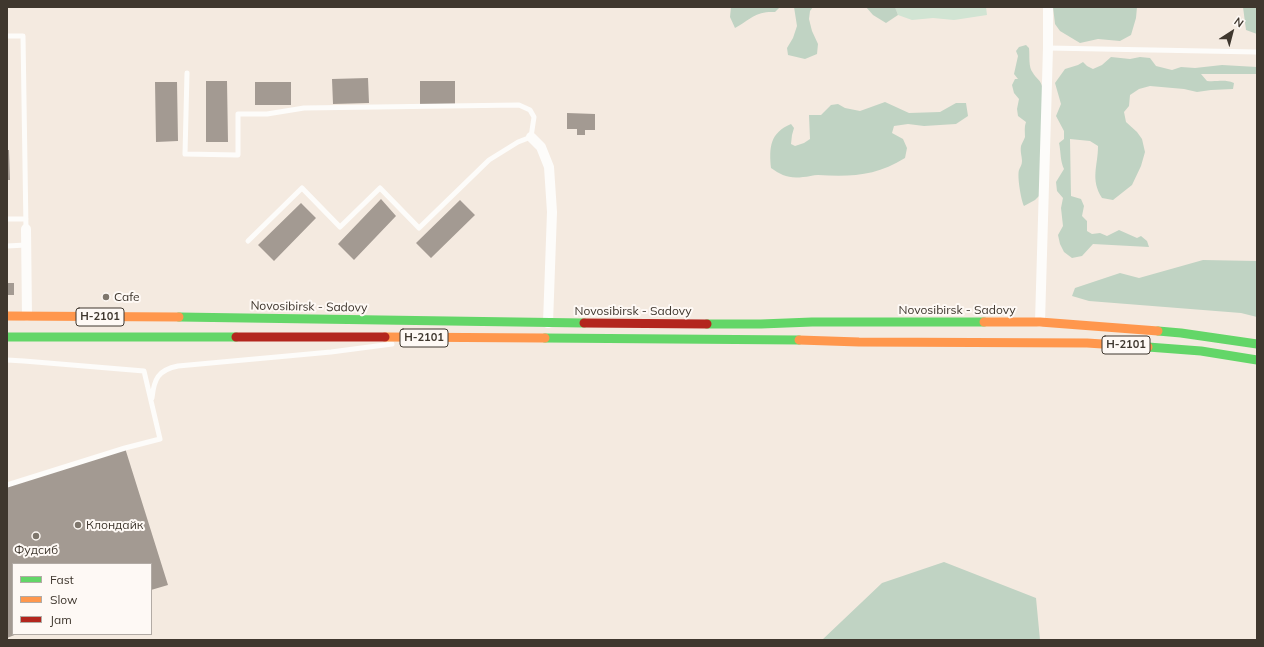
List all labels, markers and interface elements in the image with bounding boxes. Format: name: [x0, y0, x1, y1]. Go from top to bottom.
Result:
north arrow: [1212, 12, 1252, 52]
text: N: [1232, 14, 1247, 30]
place label: Cafe: [114, 290, 140, 304]
marker: Cafe: [101, 292, 111, 302]
street label: Novosibirsk - Sadovy: [250, 299, 368, 315]
street label: Novosibirsk - Sadovy: [898, 303, 1016, 317]
street label: Novosibirsk - Sadovy: [574, 304, 692, 318]
road number: Н-2101: [76, 308, 124, 326]
road number: Н-2101: [400, 329, 448, 347]
road number: Н-2101: [1102, 336, 1150, 354]
place label: Клондайк: [86, 518, 143, 532]
marker: Клондайк: [73, 520, 83, 530]
marker: Фудсиб: [31, 531, 41, 541]
place label: Фудсиб: [14, 543, 58, 557]
legend: [12, 563, 152, 635]
text: Fast: [50, 572, 74, 587]
text: Slow: [50, 592, 78, 607]
text: Jam: [50, 612, 72, 627]

